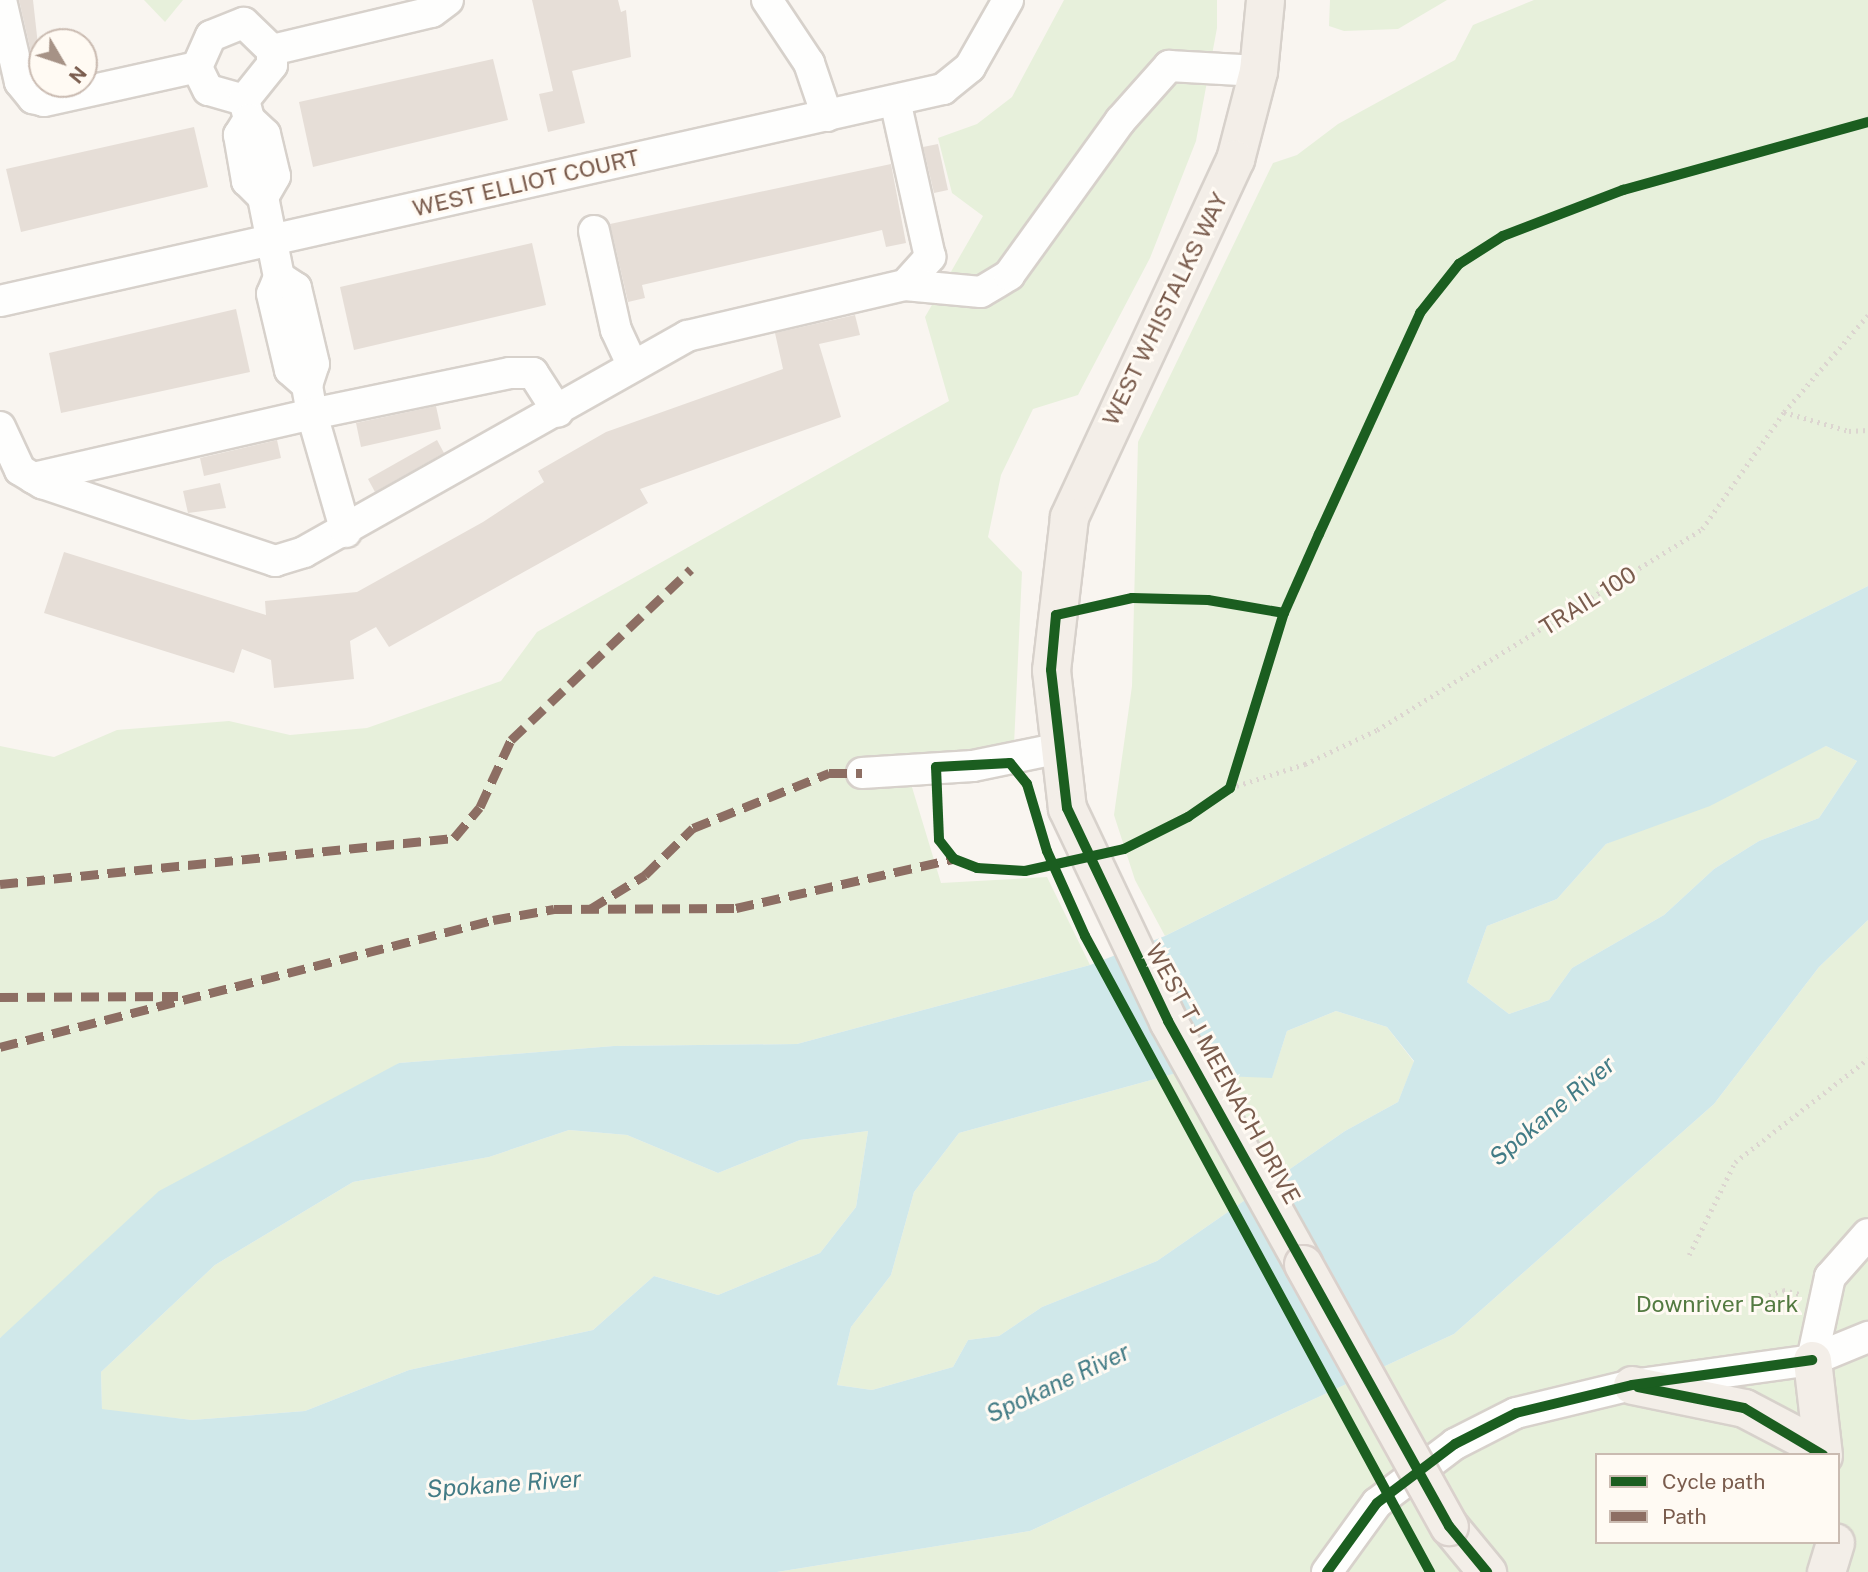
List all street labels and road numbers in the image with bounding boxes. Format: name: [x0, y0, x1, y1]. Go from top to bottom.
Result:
street label: WEST ELLIOT COURT: [410, 143, 642, 223]
street label: WEST WHISTALKS WAY: [1096, 188, 1234, 430]
street label: TRAIL 100: [1535, 561, 1641, 641]
street label: WEST T J MEENACH DRIVE: [1140, 939, 1306, 1209]

